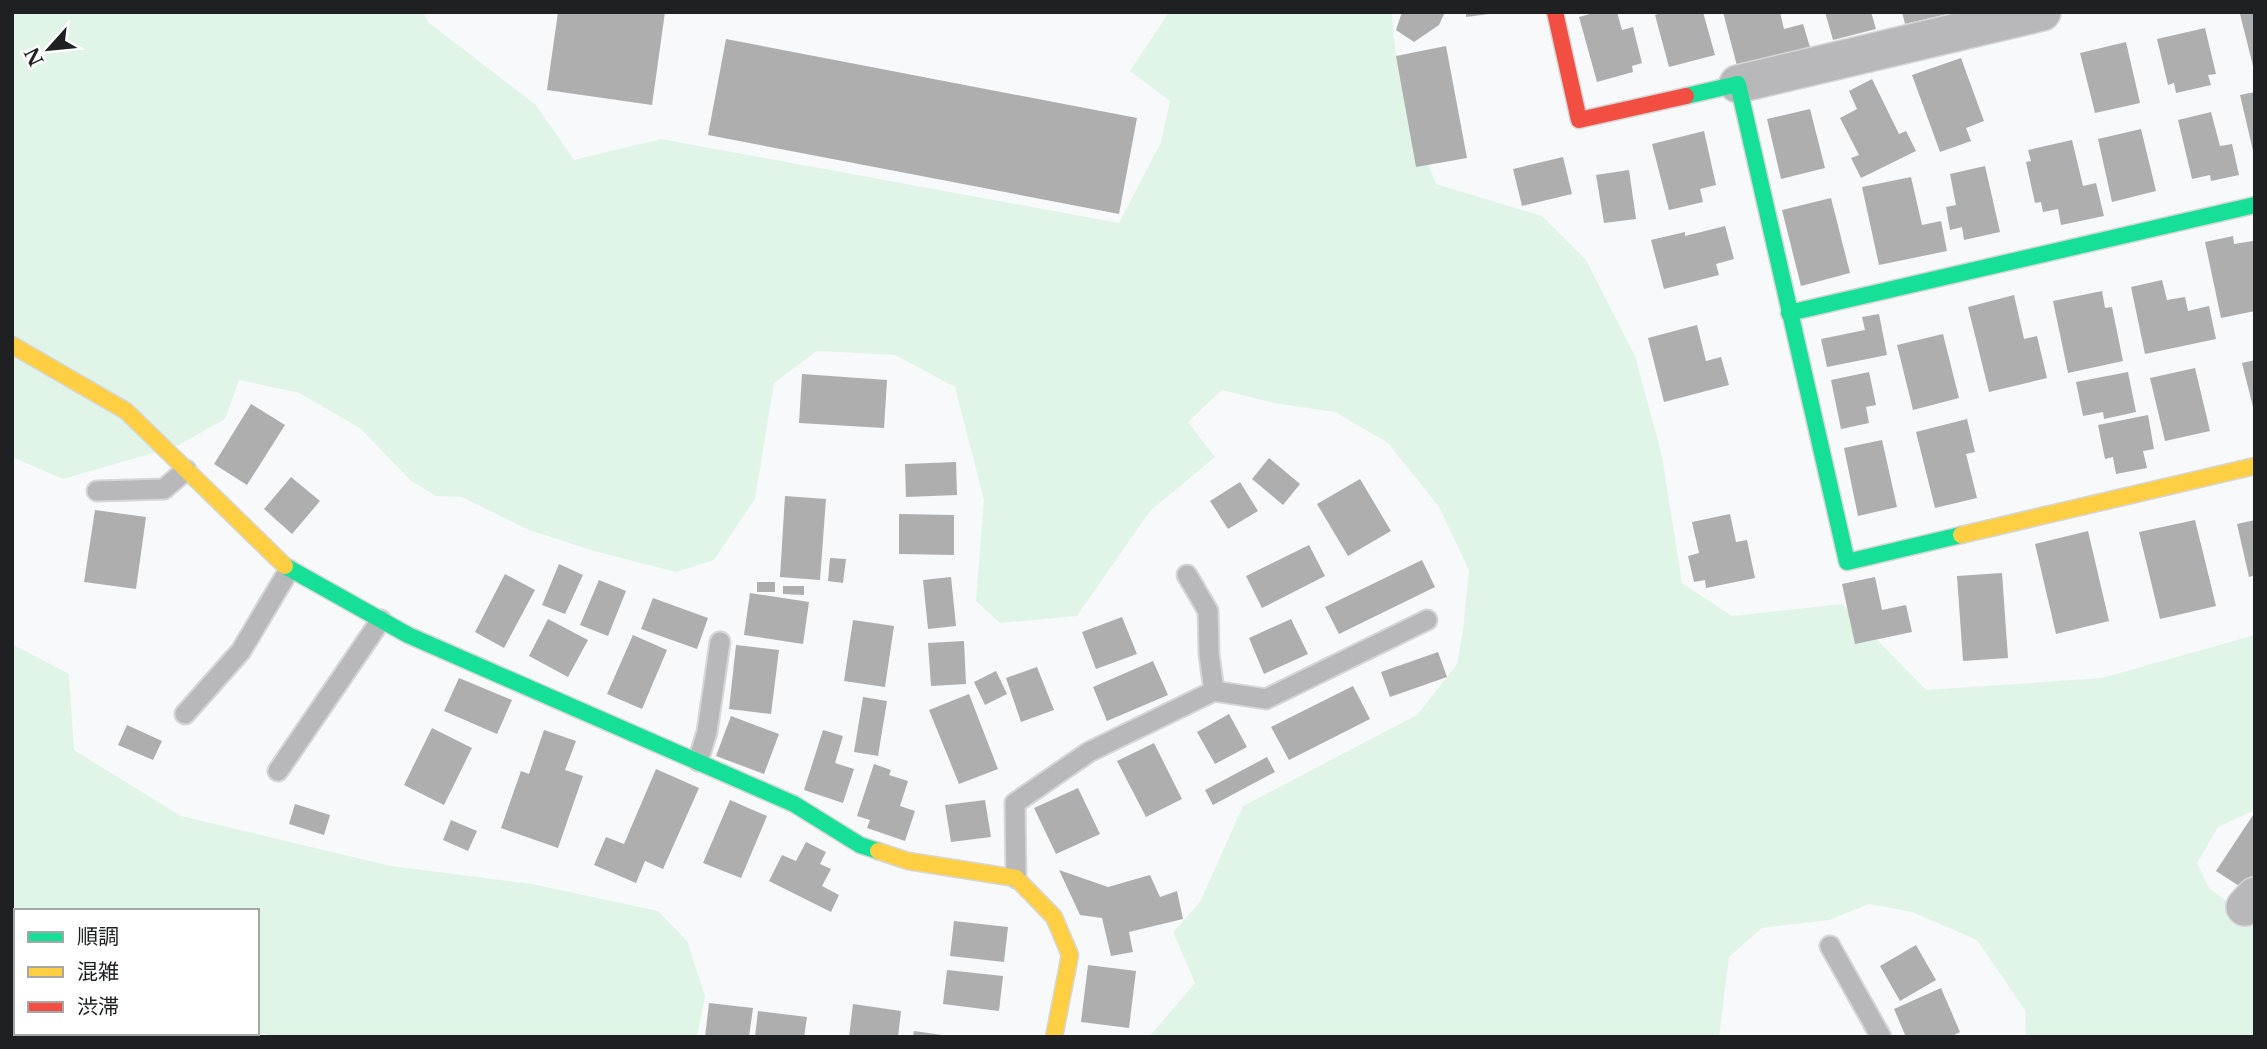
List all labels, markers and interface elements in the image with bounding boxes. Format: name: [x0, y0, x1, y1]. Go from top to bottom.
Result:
north arrow: [14, 14, 84, 84]
text: N: [20, 43, 49, 70]
legend: [14, 909, 259, 1035]
text: 順調: [77, 924, 119, 950]
text: 混雑: [77, 959, 119, 985]
text: 渋滞: [77, 994, 119, 1020]

